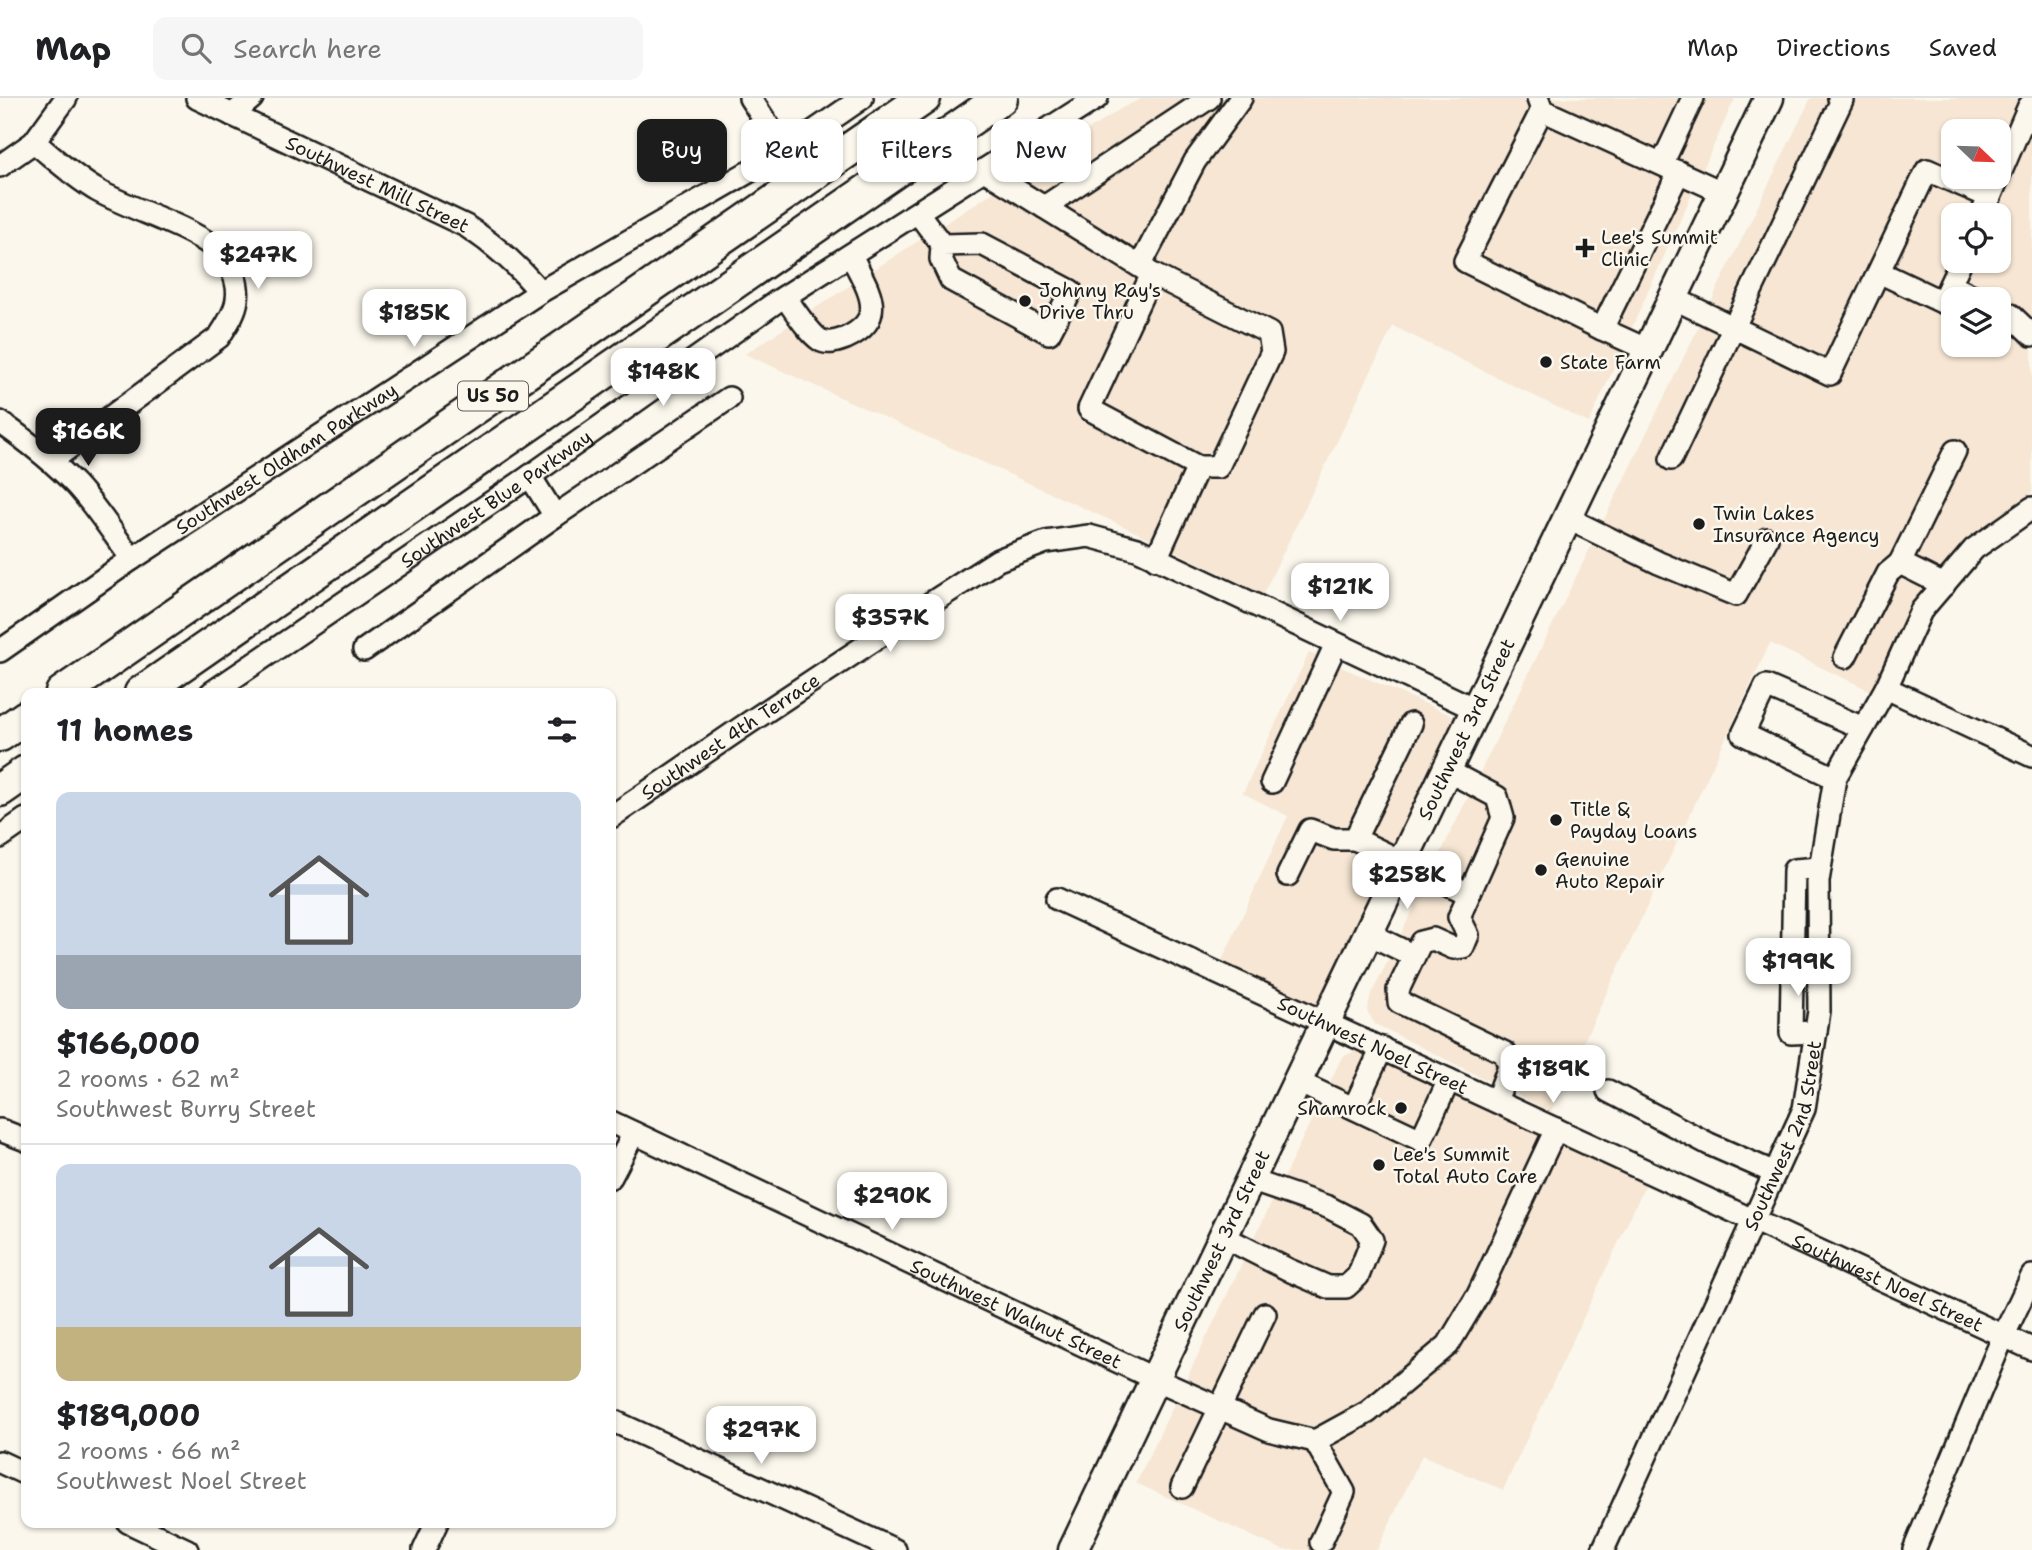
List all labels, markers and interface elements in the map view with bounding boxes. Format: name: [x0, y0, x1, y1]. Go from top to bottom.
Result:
search box: [153, 17, 643, 80]
text: Map: [35, 26, 111, 71]
icon: search: [177, 29, 215, 67]
text: Search here: [233, 31, 382, 66]
text: Map: [1687, 32, 1738, 64]
text: Directions: [1776, 32, 1891, 64]
text: Saved: [1929, 32, 1997, 64]
chip: Buy: [637, 119, 727, 182]
chip: Rent: [741, 119, 843, 182]
chip: Filters: [857, 119, 977, 182]
chip: New: [991, 119, 1091, 182]
north arrow: [1941, 119, 2011, 189]
map controls: [1941, 119, 2011, 357]
street label: Southwest Mill Street: [282, 130, 473, 238]
button: locate: [1941, 203, 2011, 273]
place label: Lee's Summit Clinic: [1601, 225, 1718, 272]
pin: $247K: [209, 232, 307, 291]
marker: Lee's Summit Clinic: [1575, 238, 1595, 258]
text: $247K: [219, 239, 297, 269]
place label: Johnny Ray's Drive Thru: [1039, 278, 1161, 325]
button: layers: [1941, 287, 2011, 357]
pin: $185K: [365, 289, 463, 349]
marker: Johnny Ray's Drive Thru: [1017, 293, 1033, 309]
text: $185K: [378, 297, 450, 327]
pin: $148K: [614, 348, 712, 408]
place label: State Farm: [1560, 350, 1661, 375]
marker: State Farm: [1538, 354, 1554, 370]
text: $148K: [627, 356, 699, 386]
street label: Southwest Oldham Parkway: [171, 377, 402, 540]
road number: US 50: [458, 382, 528, 410]
pin: $166K: [39, 408, 137, 468]
text: $166K: [52, 416, 125, 446]
street label: Southwest Blue Parkway: [395, 424, 597, 573]
place label: Twin Lakes Insurance Agency: [1713, 501, 1880, 548]
marker: Twin Lakes Insurance Agency: [1691, 516, 1707, 532]
pin: $121K: [1291, 564, 1389, 623]
text: $121K: [1307, 571, 1373, 601]
pin: $357K: [841, 594, 939, 654]
text: $357K: [851, 602, 929, 632]
street label: Southwest 3rd Street: [1412, 634, 1520, 824]
street label: Southwest 4th Terrace: [636, 667, 824, 805]
text: 11 homes: [56, 710, 193, 751]
icon: filters: [543, 711, 581, 749]
place label: Title & Payday Loans: [1570, 797, 1698, 844]
marker: Title & Payday Loans: [1548, 812, 1564, 828]
icon: home: [256, 837, 382, 963]
place label: Genuine Auto Repair: [1555, 847, 1665, 894]
pin: $258K: [1358, 852, 1456, 911]
text: $258K: [1368, 859, 1446, 889]
marker: Genuine Auto Repair: [1533, 862, 1549, 878]
pin: $199K: [1749, 939, 1847, 998]
text: $199K: [1762, 946, 1834, 976]
street label: Southwest Noel Street: [1274, 990, 1472, 1100]
text: $166,000: [56, 1023, 200, 1064]
street label: Southwest 2nd Street: [1738, 1039, 1827, 1235]
pin: $189K: [1504, 1046, 1602, 1105]
text: $189K: [1517, 1053, 1589, 1083]
text: 2 rooms · 62 m²: [56, 1064, 240, 1094]
text: Southwest Burry Street: [56, 1094, 316, 1124]
place label: Shamrock: [1297, 1096, 1387, 1121]
marker: Shamrock: [1393, 1100, 1409, 1116]
place label: Lee's Summit Total Auto Care: [1393, 1142, 1538, 1189]
street label: Southwest 3rd Street: [1167, 1146, 1275, 1335]
marker: Lee's Summit Total Auto Care: [1371, 1157, 1387, 1173]
pin: $290K: [843, 1172, 941, 1232]
text: $290K: [853, 1180, 931, 1210]
icon: home: [256, 1209, 382, 1335]
street label: Southwest Noel Street: [1788, 1228, 1987, 1337]
street label: Southwest Walnut Street: [906, 1253, 1126, 1374]
text: $189,000: [56, 1395, 200, 1436]
pin: $297K: [712, 1406, 810, 1466]
text: $297K: [722, 1414, 800, 1444]
text: 2 rooms · 66 m²: [56, 1436, 241, 1466]
text: Southwest Noel Street: [56, 1466, 307, 1496]

